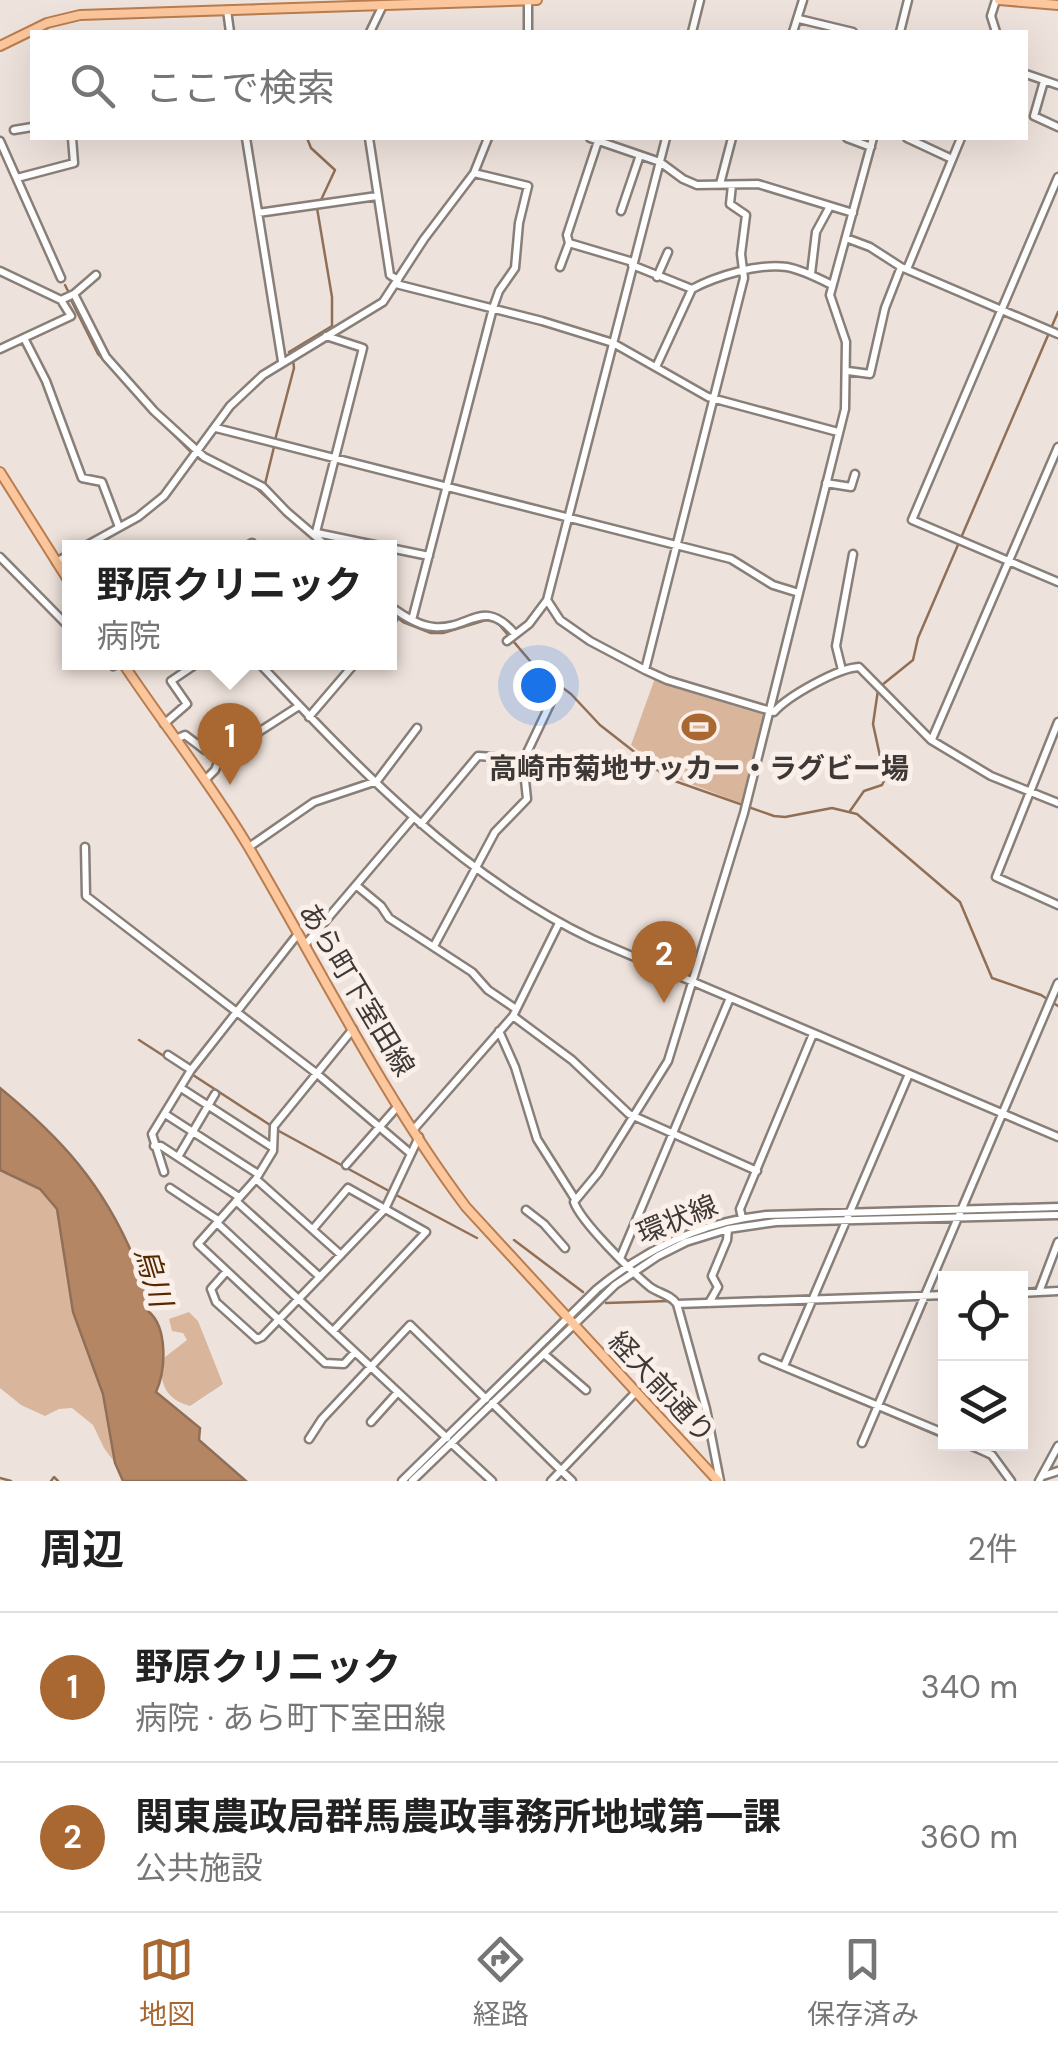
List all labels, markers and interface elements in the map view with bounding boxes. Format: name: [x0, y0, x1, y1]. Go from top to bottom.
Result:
search box: [30, 30, 1028, 140]
icon: search: [65, 58, 120, 113]
text: ここで検索: [145, 63, 335, 113]
popup: [62, 540, 397, 670]
text: 野原クリニック: [96, 560, 363, 610]
text: 病院: [96, 615, 161, 657]
your location: [513, 660, 564, 711]
pin: 1: [198, 702, 262, 785]
sports icon: 高崎市菊地サッカー・ラグビー場: [680, 708, 718, 746]
place label: 高崎市菊地サッカー・ラグビー場: [489, 750, 909, 787]
street label: あら町下室田線: [290, 896, 423, 1083]
pin: 2: [632, 920, 696, 1003]
street label: 環状線: [631, 1187, 723, 1252]
water label: 烏川: [126, 1242, 182, 1314]
map controls: [938, 1271, 1028, 1451]
button: locate: [938, 1271, 1028, 1361]
street label: 経大前通り: [600, 1324, 723, 1451]
button: layers: [938, 1361, 1028, 1451]
text: 周辺: [40, 1522, 124, 1577]
text: 2件: [968, 1528, 1018, 1570]
text: 野原クリニック: [135, 1642, 401, 1692]
text: 1: [67, 1666, 78, 1708]
text: 340 m: [921, 1666, 1018, 1708]
text: 病院 · あら町下室田線: [135, 1697, 446, 1739]
text: 関東農政局群馬農政事務所地域第一課: [135, 1792, 781, 1842]
text: 2: [63, 1816, 82, 1858]
text: 360 m: [920, 1816, 1018, 1858]
text: 公共施設: [135, 1847, 263, 1889]
tab: 地図: [139, 1932, 195, 2033]
tab: 経路: [473, 1932, 529, 2033]
tab: 保存済み: [807, 1932, 919, 2033]

